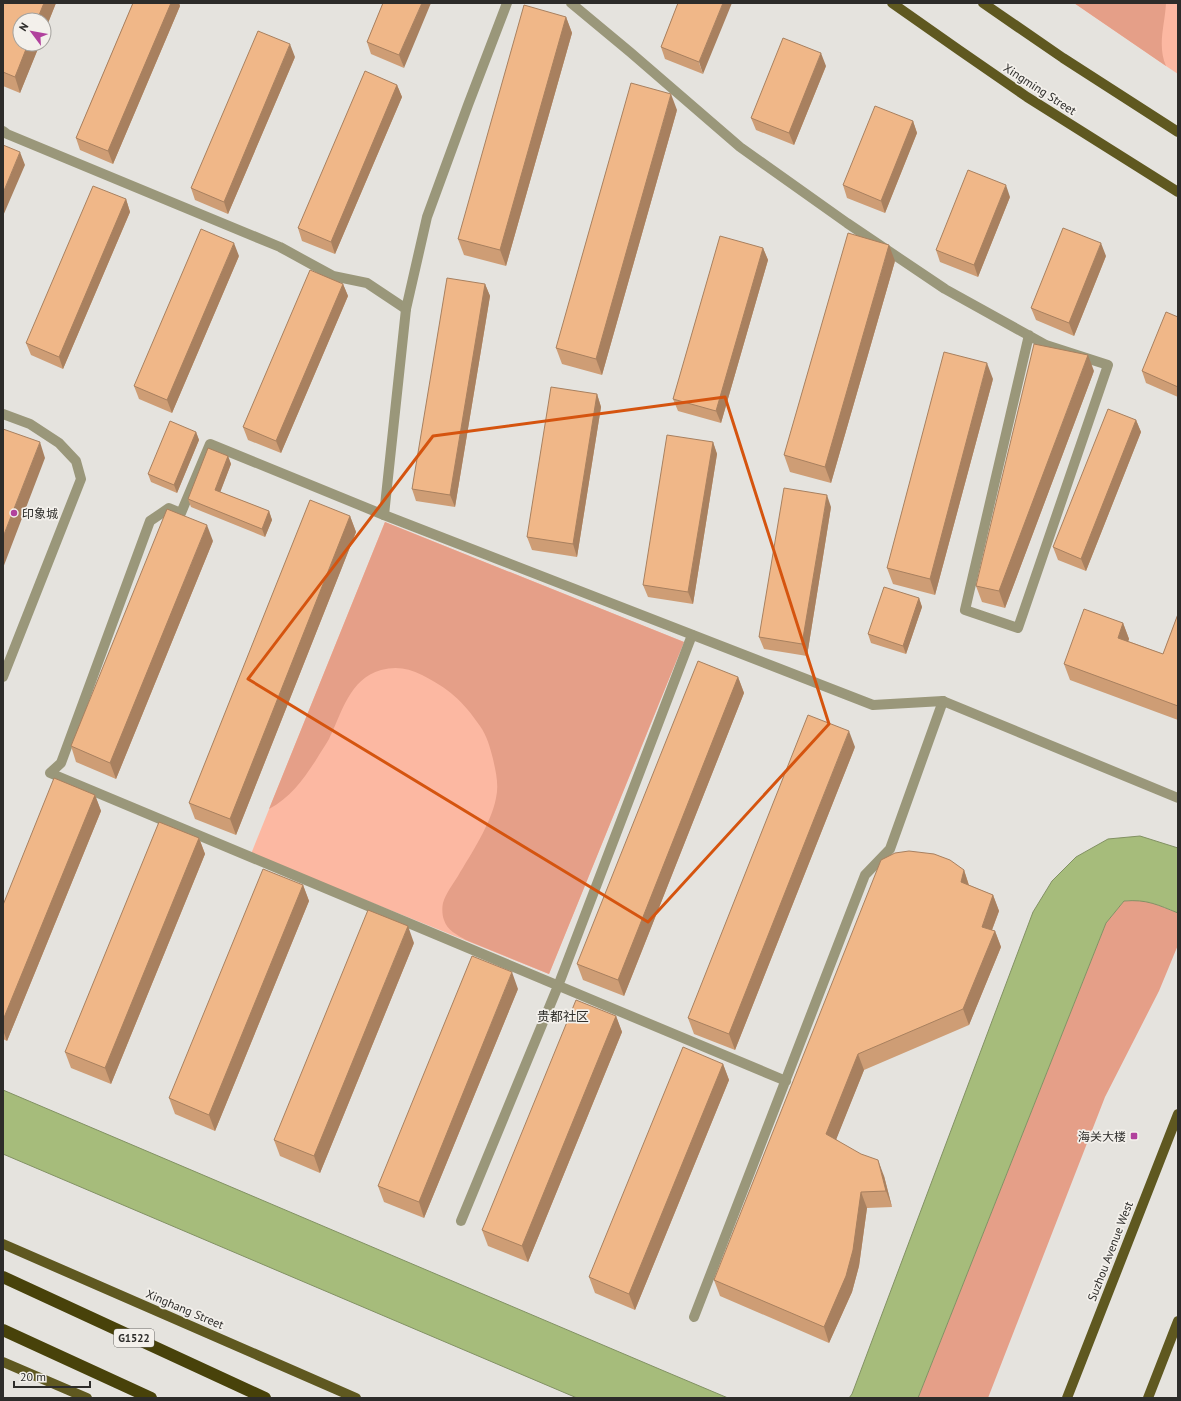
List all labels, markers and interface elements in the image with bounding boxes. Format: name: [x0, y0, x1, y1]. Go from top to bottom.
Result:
north arrow: [12, 12, 52, 52]
text: N: [16, 20, 31, 33]
street label: Xingming Street: [1001, 60, 1079, 118]
place label: 印象城: [22, 506, 58, 521]
marker: 印象城: [9, 508, 19, 518]
district label: 贵都社区: [537, 1008, 589, 1025]
place label: 海关大楼: [1078, 1129, 1126, 1144]
marker: 海关大楼: [1129, 1131, 1139, 1141]
street label: Suzhou Avenue West: [1084, 1199, 1136, 1303]
street label: Xinghang Street: [144, 1286, 226, 1332]
road number: G1522: [114, 1329, 154, 1347]
scale bar: [14, 1363, 90, 1389]
text: 20 m: [20, 1369, 46, 1384]

